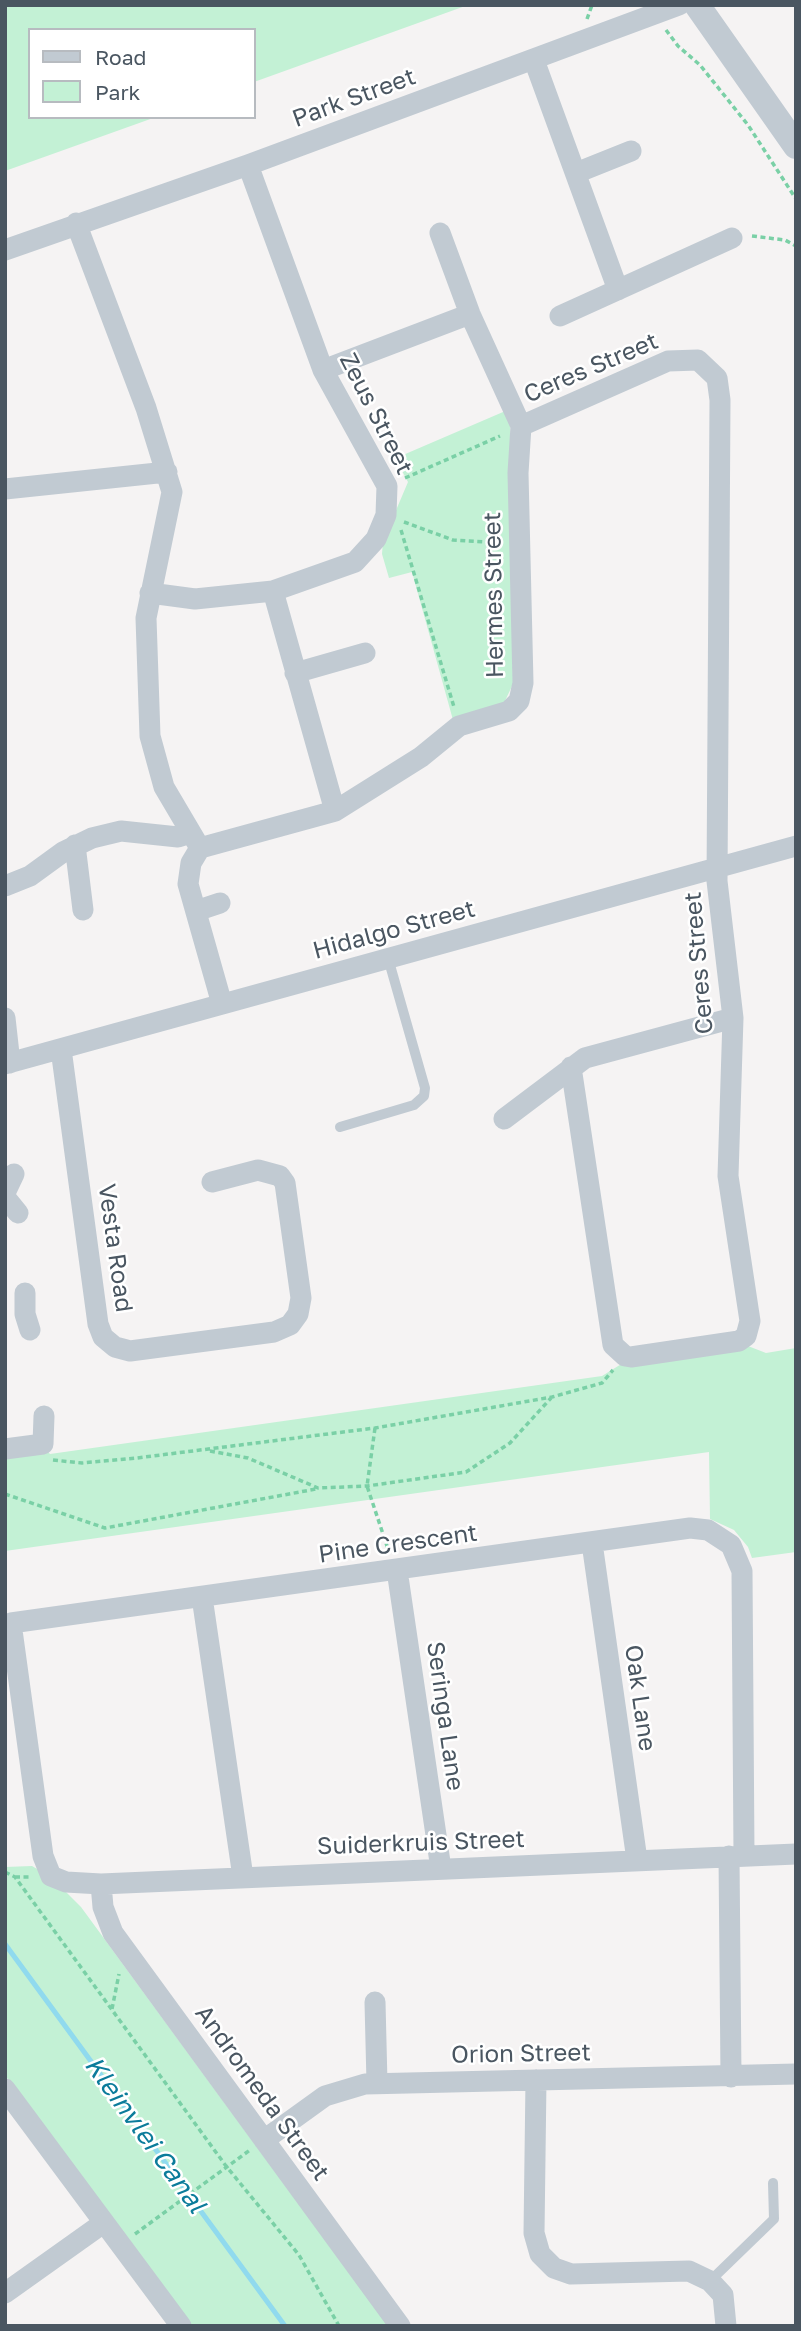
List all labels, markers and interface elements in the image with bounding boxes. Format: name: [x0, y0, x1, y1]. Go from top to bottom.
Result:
legend: [28, 28, 256, 119]
text: Road: [95, 44, 146, 70]
street label: Park Street: [288, 62, 420, 134]
text: Park: [95, 79, 140, 105]
street label: Ceres Street: [520, 327, 662, 409]
street label: Zeus Street: [333, 349, 419, 479]
street label: Hermes Street: [478, 512, 510, 678]
street label: Ceres Street: [678, 890, 720, 1036]
street label: Hidalgo Street: [310, 895, 478, 965]
street label: Vesta Road: [92, 1182, 138, 1314]
street label: Pine Crescent: [317, 1519, 479, 1569]
street label: Seringa Lane: [420, 1640, 470, 1792]
street label: Oak Lane: [618, 1643, 662, 1753]
street label: Suiderkruis Street: [317, 1825, 525, 1861]
street label: Andromeda Street: [189, 2000, 335, 2186]
street label: Orion Street: [451, 2038, 591, 2070]
water label: Kleinvlei Canal: [78, 2051, 212, 2219]

